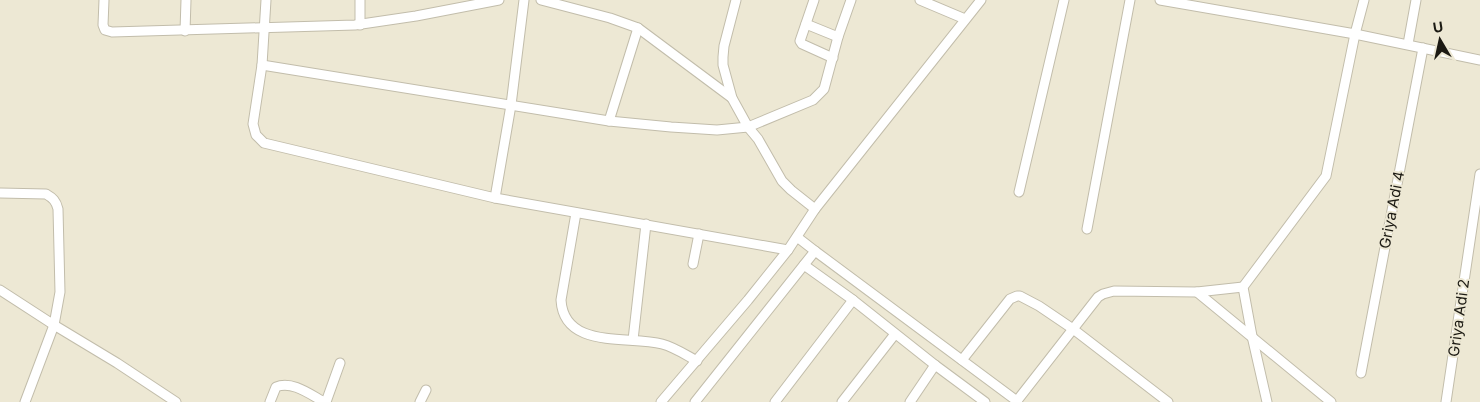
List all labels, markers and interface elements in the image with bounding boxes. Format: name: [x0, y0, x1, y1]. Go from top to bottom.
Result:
north arrow: [1415, 15, 1465, 65]
text: U: [1431, 17, 1444, 36]
street label: Griya Adi 4: [1375, 169, 1408, 250]
street label: Griya Adi 2: [1444, 278, 1473, 358]

